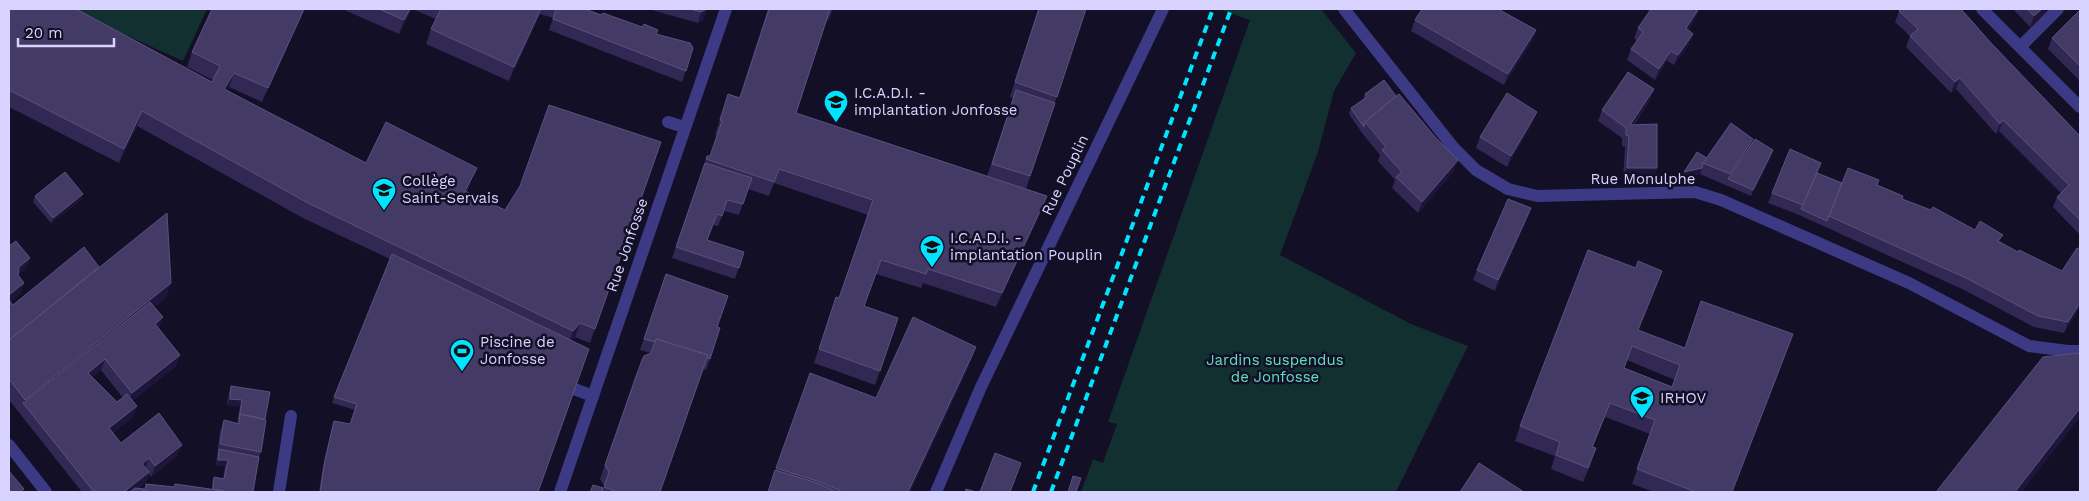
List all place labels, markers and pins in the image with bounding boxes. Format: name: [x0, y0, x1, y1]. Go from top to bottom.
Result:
place label: I.C.A.D.I. - implantation Jonfosse: [854, 84, 1017, 119]
school or university icon: I.C.A.D.I. - implantation Jonfosse: [823, 89, 849, 123]
place label: Collège Saint-Servais: [402, 172, 499, 207]
school or university icon: Collège Saint-Servais: [371, 177, 397, 211]
place label: I.C.A.D.I. - implantation Pouplin: [950, 229, 1103, 264]
school or university icon: I.C.A.D.I. - implantation Pouplin: [919, 234, 945, 268]
place label: Piscine de Jonfosse: [480, 333, 555, 368]
sports icon: Piscine de Jonfosse: [449, 338, 475, 372]
school or university icon: IRHOV: [1629, 385, 1655, 419]
place label: IRHOV: [1660, 389, 1706, 407]

